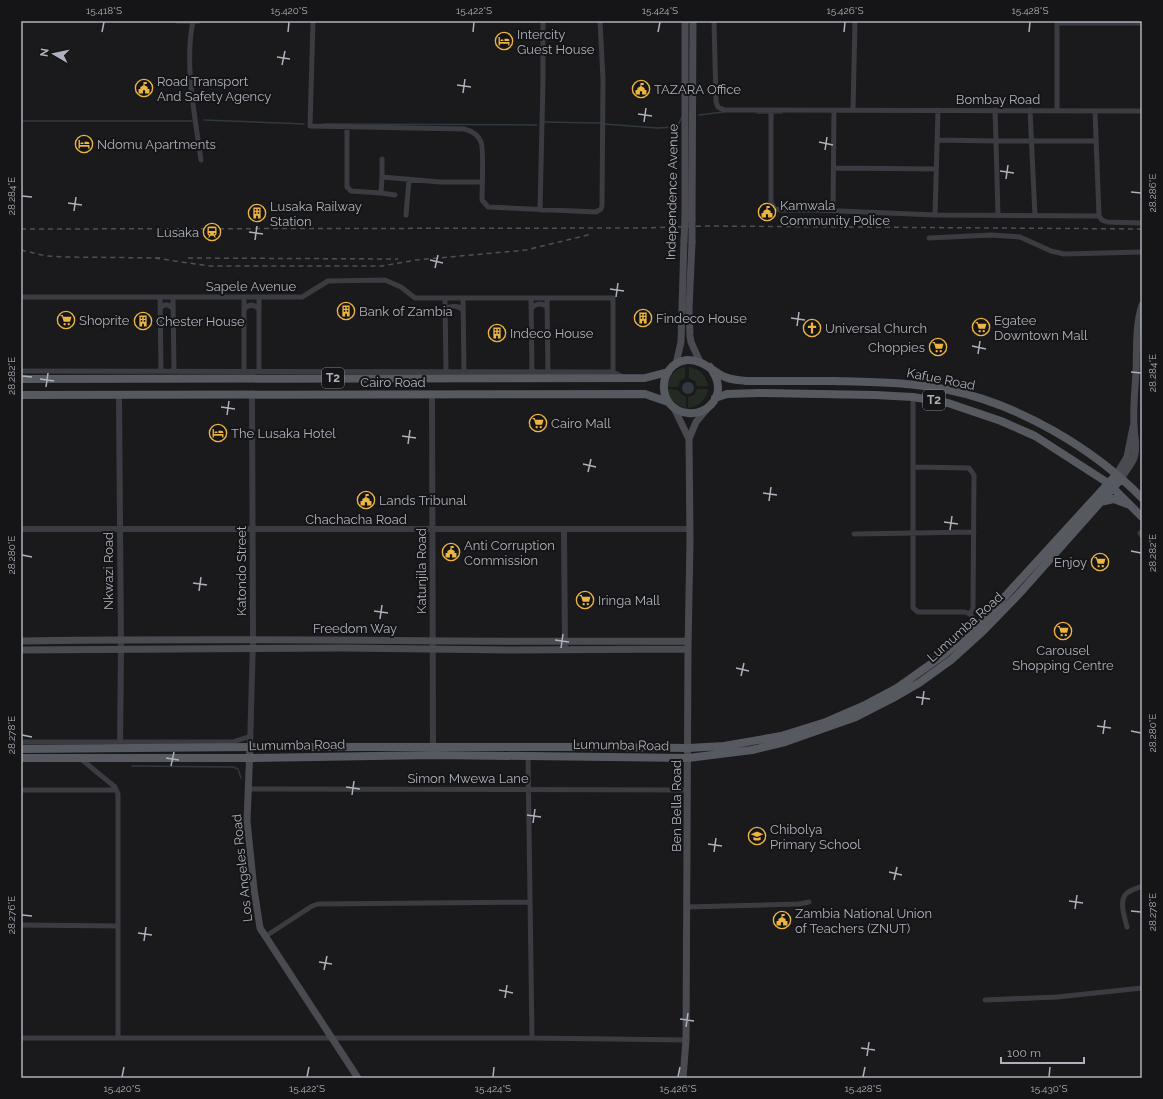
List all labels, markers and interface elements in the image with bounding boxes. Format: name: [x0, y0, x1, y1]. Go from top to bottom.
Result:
text: 15.418°S: [86, 5, 122, 16]
text: 15.420°S: [271, 5, 307, 16]
text: 15.422°S: [456, 5, 492, 16]
text: 15.424°S: [642, 5, 678, 16]
text: 15.426°S: [826, 5, 864, 16]
text: 15.428°S: [1012, 5, 1048, 16]
place label: Intercity Guest House: [517, 27, 595, 57]
hotel icon: Intercity Guest House: [494, 31, 514, 51]
north arrow: [34, 34, 74, 74]
text: N: [38, 47, 52, 58]
place label: Road Transport And Safety Agency: [157, 74, 271, 104]
public building icon: Road Transport And Safety Agency: [134, 78, 154, 98]
public building icon: TAZARA Office: [631, 79, 651, 99]
place label: TAZARA Office: [654, 82, 741, 97]
street label: Bombay Road: [956, 92, 1040, 107]
street label: Independence Avenue: [663, 123, 681, 260]
hotel icon: Ndomu Apartments: [74, 134, 94, 154]
place label: Ndomu Apartments: [97, 137, 216, 152]
text: 28.286°E: [1147, 174, 1158, 212]
text: 28.284°E: [6, 177, 17, 215]
place label: Kamwala Community Police: [780, 198, 890, 228]
place label: Lusaka Railway Station: [270, 199, 362, 229]
public building icon: Kamwala Community Police: [757, 202, 777, 222]
building icon: Lusaka Railway Station: [247, 203, 267, 223]
station icon: Lusaka: [202, 222, 222, 242]
place label: Lusaka: [156, 225, 199, 240]
street label: Sapele Avenue: [206, 279, 297, 294]
building icon: Bank of Zambia: [336, 301, 356, 321]
place label: Bank of Zambia: [359, 304, 453, 319]
building icon: Findeco House: [633, 308, 653, 328]
supermarket icon: Shoprite: [56, 310, 76, 330]
building icon: Chester House: [133, 311, 153, 331]
place label: Findeco House: [656, 311, 747, 326]
place label: Shoprite: [79, 313, 130, 328]
place label: Egatee Downtown Mall: [994, 313, 1088, 343]
place label: Chester House: [156, 314, 245, 329]
supermarket icon: Egatee Downtown Mall: [971, 317, 991, 337]
church icon: Universal Church: [802, 318, 822, 338]
place label: Universal Church: [825, 321, 927, 336]
building icon: Indeco House: [487, 323, 507, 343]
place label: Indeco House: [510, 326, 594, 341]
supermarket icon: Choppies: [928, 337, 948, 357]
place label: Choppies: [868, 340, 925, 355]
text: 28.284°E: [1147, 354, 1158, 392]
text: 28.282°E: [6, 357, 17, 395]
street label: Kafue Road: [905, 365, 977, 393]
road number: T2: [322, 368, 344, 388]
street label: Cairo Road: [360, 375, 426, 390]
road number: T2: [923, 390, 945, 410]
supermarket icon: Cairo Mall: [528, 413, 548, 433]
place label: Cairo Mall: [551, 416, 611, 431]
hotel icon: The Lusaka Hotel: [208, 423, 228, 443]
place label: The Lusaka Hotel: [231, 426, 336, 441]
public building icon: Lands Tribunal: [356, 490, 376, 510]
place label: Lands Tribunal: [379, 493, 467, 508]
street label: Chachacha Road: [305, 512, 407, 527]
street label: Katondo Street: [234, 525, 249, 616]
street label: Katunjila Road: [414, 528, 429, 614]
street label: Nkwazi Road: [101, 532, 116, 610]
text: 28.282°E: [1147, 534, 1158, 572]
text: 28.280°E: [6, 536, 17, 574]
place label: Anti Corruption Commission: [464, 538, 555, 568]
public building icon: Anti Corruption Commission: [441, 542, 461, 562]
supermarket icon: Enjoy: [1090, 552, 1110, 572]
place label: Enjoy: [1054, 555, 1087, 570]
street label: Lumumba Road: [924, 589, 1006, 665]
supermarket icon: Iringa Mall: [575, 590, 595, 610]
place label: Iringa Mall: [598, 593, 661, 608]
street label: Freedom Way: [313, 621, 397, 636]
supermarket icon: Carousel Shopping Centre: [1053, 621, 1073, 641]
place label: Carousel Shopping Centre: [1012, 643, 1114, 673]
text: 28.280°E: [1147, 714, 1158, 752]
text: 28.278°E: [6, 716, 17, 754]
street label: Lumumba Road: [249, 737, 345, 753]
street label: Lumumba Road: [573, 737, 669, 753]
street label: Ben Bella Road: [669, 760, 684, 852]
street label: Simon Mwewa Lane: [407, 771, 529, 786]
street label: Los Angeles Road: [229, 813, 255, 923]
place label: Chibolya Primary School: [770, 822, 861, 852]
school or university icon: Chibolya Primary School: [747, 826, 767, 846]
text: 28.278°E: [1147, 893, 1158, 931]
text: 28.276°E: [6, 896, 17, 934]
place label: Zambia National Union of Teachers (ZNUT): [795, 906, 932, 936]
public building icon: Zambia National Union of Teachers (ZNUT): [772, 910, 792, 930]
scale bar: [1001, 1039, 1084, 1065]
text: 100 m: [1007, 1046, 1041, 1060]
text: 15.420°S: [104, 1083, 140, 1094]
text: 15.422°S: [289, 1083, 325, 1094]
text: 15.424°S: [475, 1083, 511, 1094]
text: 15.426°S: [659, 1083, 697, 1094]
text: 15.428°S: [845, 1083, 881, 1094]
text: 15.430°S: [1030, 1083, 1068, 1094]

